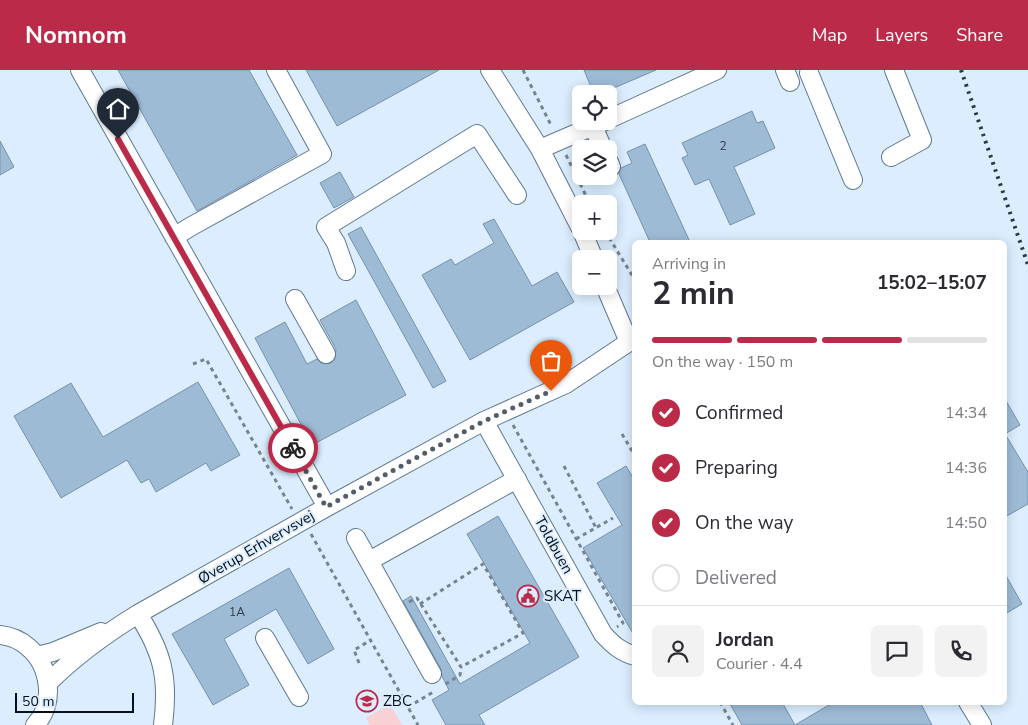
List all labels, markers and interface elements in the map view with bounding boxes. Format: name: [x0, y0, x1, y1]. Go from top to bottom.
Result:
text: Nomnom: [25, 19, 127, 51]
text: Map: [812, 23, 847, 47]
text: Layers: [875, 23, 928, 47]
text: Share: [956, 23, 1003, 47]
map controls: [572, 85, 617, 295]
button: locate: [572, 85, 617, 130]
pin: [97, 88, 139, 139]
icon: home: [104, 95, 132, 123]
house number: 2: [719, 138, 727, 154]
button: layers: [572, 140, 617, 185]
button: +: [572, 195, 617, 240]
button: −: [572, 250, 617, 295]
text: Arriving in: [652, 253, 726, 275]
text: 15:02–15:07: [877, 270, 987, 296]
text: 2 min: [652, 272, 735, 315]
pin: [530, 340, 572, 391]
icon: bag: [537, 347, 565, 375]
text: On the way · 150 m: [652, 351, 793, 373]
icon: check: [652, 399, 680, 427]
text: Confirmed: [695, 400, 783, 426]
text: 14:34: [945, 402, 987, 424]
courier: [268, 423, 318, 473]
icon: bike: [279, 434, 307, 462]
icon: check: [652, 454, 680, 482]
text: Preparing: [695, 455, 778, 481]
text: 14:36: [945, 457, 987, 479]
street label: Øverup Erhvervsvej: [194, 506, 318, 588]
icon: check: [652, 509, 680, 537]
text: On the way: [695, 510, 793, 536]
text: 14:50: [945, 512, 987, 534]
street label: Toldbuen: [530, 513, 578, 577]
text: Delivered: [695, 565, 777, 591]
public building icon: SKAT: [516, 584, 540, 608]
place label: SKAT: [544, 586, 581, 606]
house number: 1A: [229, 604, 245, 620]
button: person: [652, 625, 704, 677]
button: chat: [871, 625, 923, 677]
button: phone: [935, 625, 987, 677]
text: Jordan: [716, 627, 774, 653]
text: Courier · 4.4: [716, 653, 802, 675]
school or university icon: ZBC: [355, 689, 379, 713]
scale bar: [15, 690, 134, 713]
place label: ZBC: [383, 691, 412, 711]
text: 50 m: [22, 692, 54, 711]

